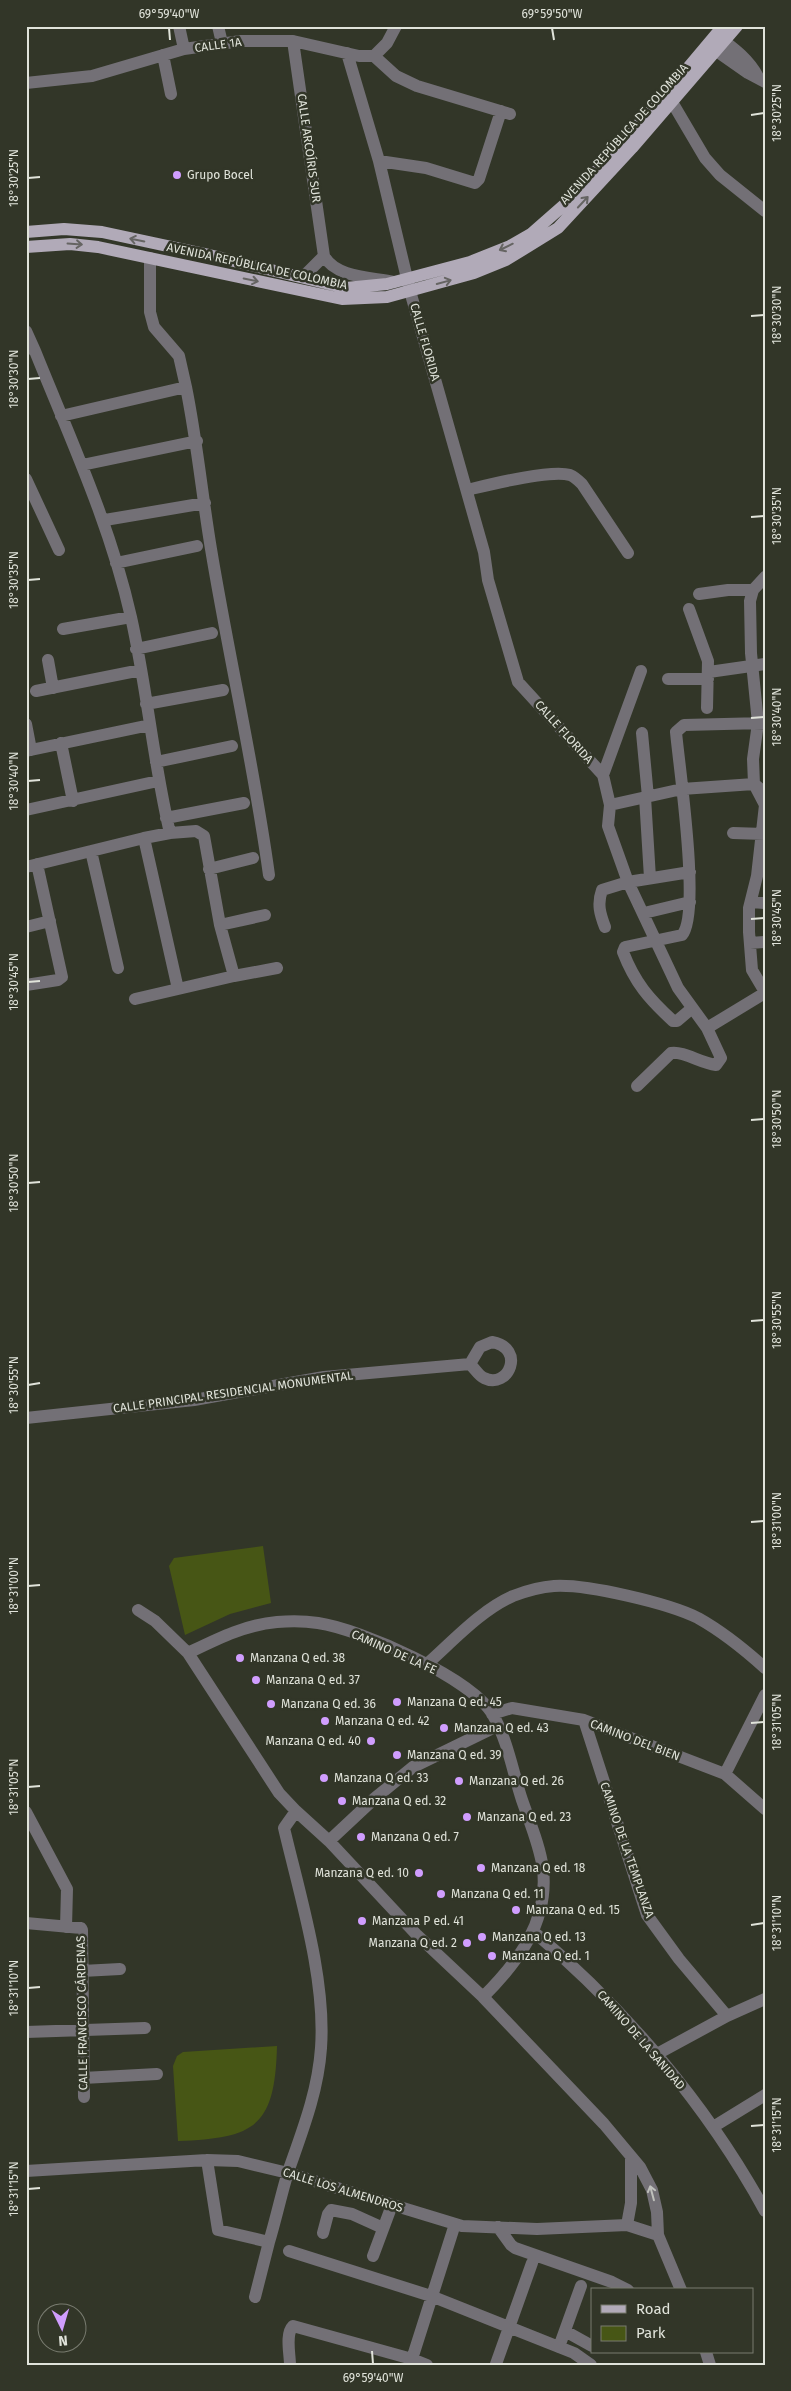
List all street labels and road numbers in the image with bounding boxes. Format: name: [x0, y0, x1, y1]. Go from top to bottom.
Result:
street label: CALLE 1A: [194, 35, 242, 55]
street label: AVENIDA REPÚBLICA DE COLOMBIA: [556, 60, 691, 207]
street label: CALLE ARCOÍRIS SUR: [294, 93, 325, 203]
street label: AVENIDA REPÚBLICA DE COLOMBIA: [165, 239, 349, 292]
street label: CALLE FLORIDA: [407, 302, 443, 383]
street label: CALLE FLORIDA: [532, 698, 596, 767]
street label: CALLE PRINCIPAL RESIDENCIAL MONUMENTAL: [112, 1368, 354, 1416]
street label: CAMINO DE LA FE: [349, 1627, 439, 1677]
street label: CAMINO DEL BIEN: [588, 1716, 682, 1764]
street label: CAMINO DE LA TEMPLANZA: [597, 1780, 657, 1920]
street label: CALLE FRANCISCO CÁRDENAS: [73, 1935, 90, 2091]
street label: CAMINO DE LA SANIDAD: [594, 1988, 688, 2093]
street label: CALLE LOS ALMENDROS: [281, 2165, 405, 2215]

